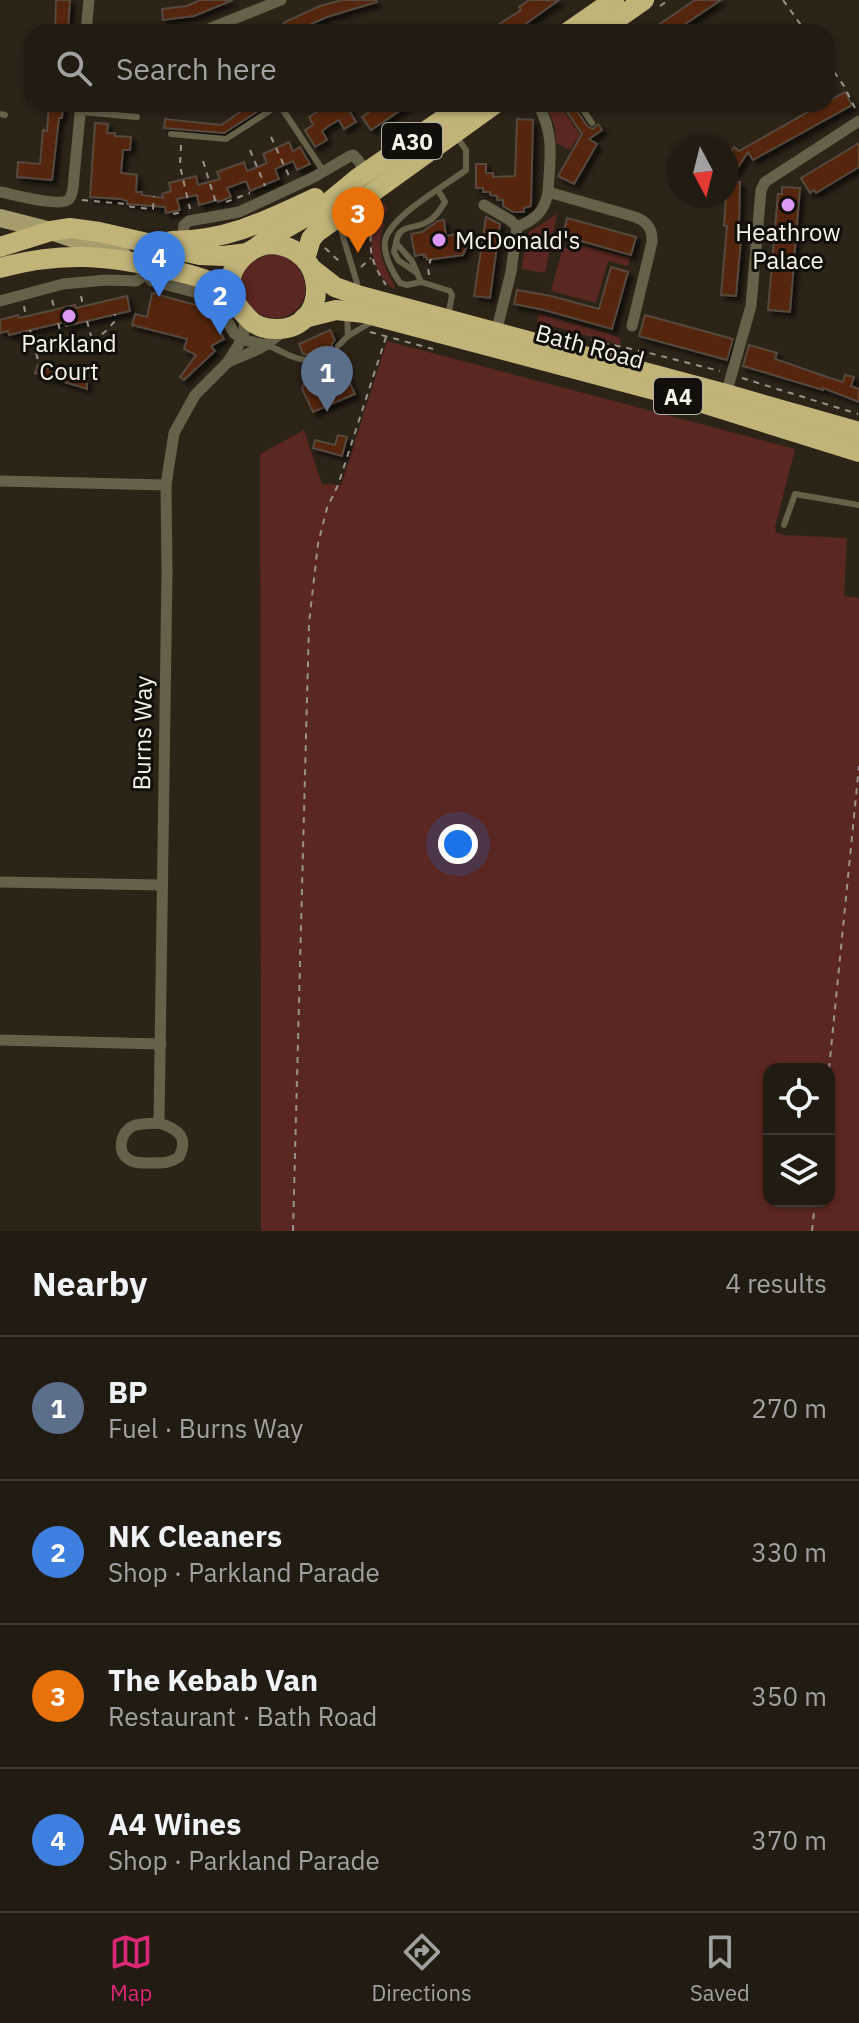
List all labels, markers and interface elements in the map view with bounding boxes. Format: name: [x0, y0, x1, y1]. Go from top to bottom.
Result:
search box: [24, 24, 835, 112]
icon: search: [52, 46, 96, 90]
text: Search here: [116, 49, 277, 88]
road number: A30: [382, 123, 442, 159]
north arrow: [667, 136, 739, 208]
pin: 3: [332, 187, 384, 253]
marker: Heathrow Palace: [779, 196, 797, 214]
place label: Heathrow Palace: [735, 216, 841, 276]
place label: McDonald's: [455, 224, 581, 256]
pin: 4: [133, 231, 185, 297]
marker: McDonald's: [430, 231, 448, 249]
pin: 2: [194, 269, 246, 335]
marker: Parkland Court: [60, 307, 78, 325]
street label: Bath Road: [532, 316, 648, 376]
place label: Parkland Court: [21, 327, 117, 387]
pin: 1: [301, 346, 353, 412]
road number: A4: [654, 378, 702, 414]
street label: Burns Way: [125, 675, 159, 791]
your location: [438, 824, 478, 864]
map controls: [763, 1063, 835, 1207]
button: locate: [763, 1063, 835, 1135]
button: layers: [763, 1135, 835, 1207]
text: Nearby: [32, 1261, 147, 1305]
text: 4 results: [725, 1266, 827, 1300]
text: BP: [108, 1372, 148, 1411]
text: 1: [50, 1391, 66, 1425]
text: 270 m: [751, 1391, 827, 1425]
text: Fuel · Burns Way: [108, 1411, 303, 1445]
text: NK Cleaners: [108, 1516, 282, 1555]
text: 2: [50, 1535, 66, 1569]
text: 330 m: [751, 1535, 827, 1569]
text: Shop · Parkland Parade: [108, 1555, 380, 1589]
text: The Kebab Van: [108, 1660, 318, 1699]
text: 3: [50, 1679, 66, 1713]
text: 350 m: [751, 1679, 827, 1713]
text: Restaurant · Bath Road: [108, 1699, 377, 1733]
text: A4 Wines: [108, 1804, 241, 1843]
text: 4: [50, 1823, 66, 1857]
text: 370 m: [751, 1823, 827, 1857]
text: Shop · Parkland Parade: [108, 1843, 380, 1877]
tab: Map: [109, 1930, 153, 2007]
tab: Directions: [372, 1930, 472, 2007]
tab: Saved: [690, 1930, 750, 2007]

